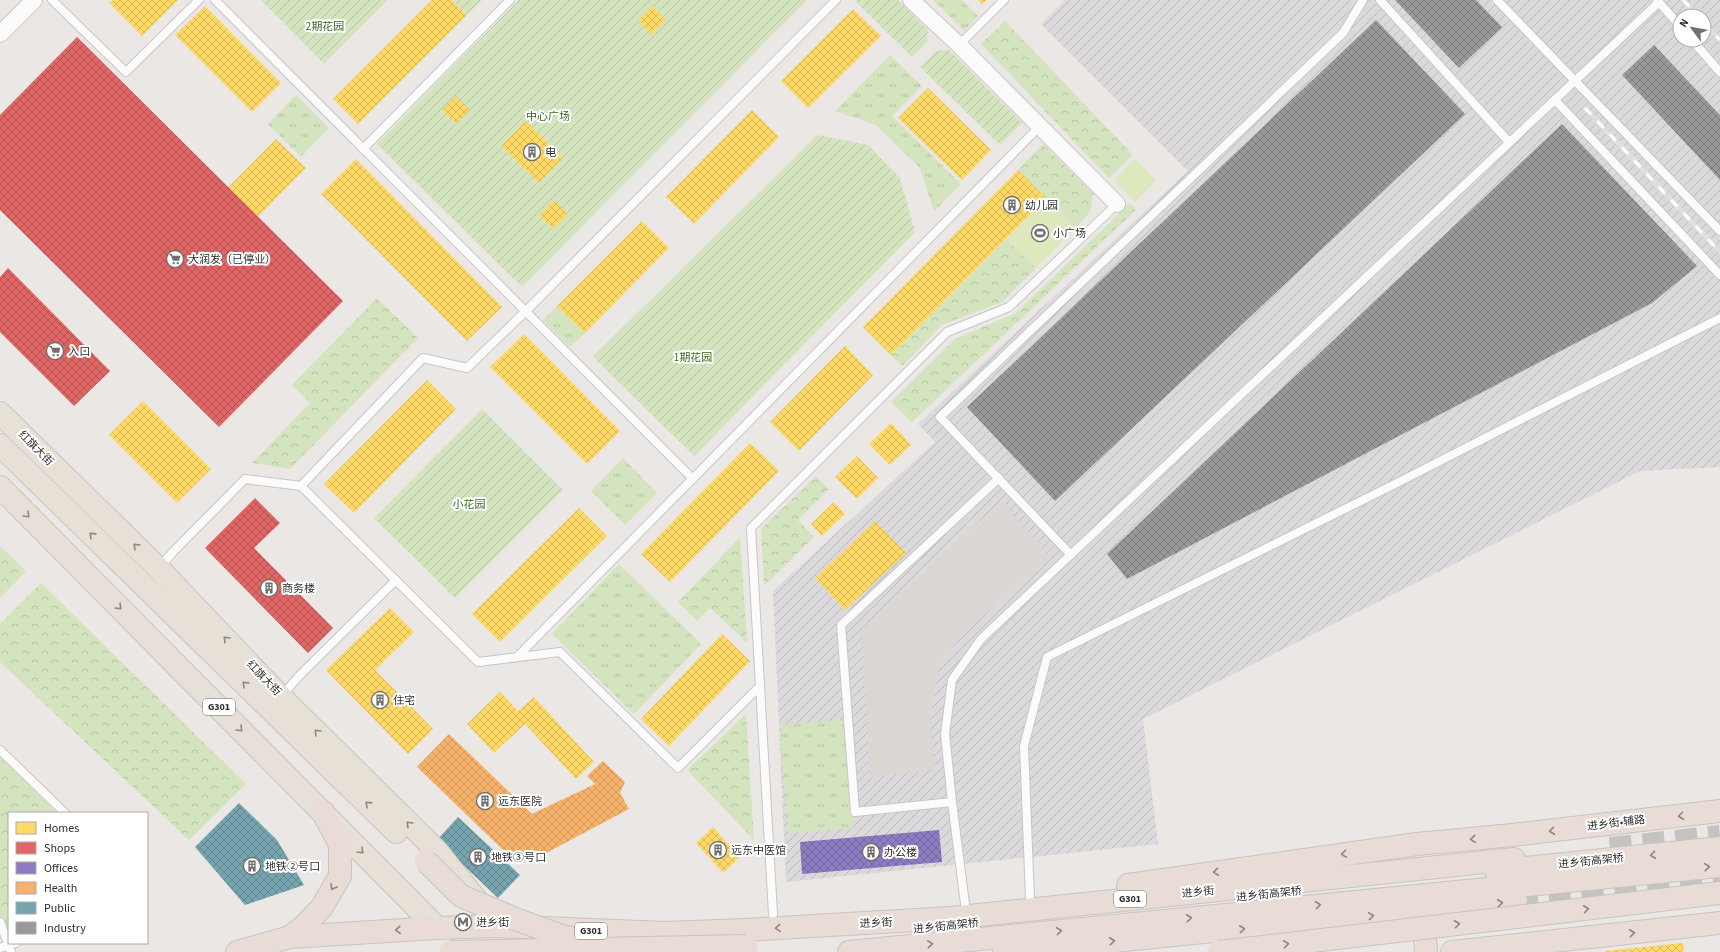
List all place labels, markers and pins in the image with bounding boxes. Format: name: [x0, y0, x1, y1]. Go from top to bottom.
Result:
building icon: 电: [522, 142, 542, 162]
place label: 电: [545, 145, 556, 160]
building icon: 幼儿园: [1002, 195, 1022, 215]
place label: 幼儿园: [1025, 198, 1058, 213]
sports icon: 小广场: [1030, 223, 1050, 243]
place label: 小广场: [1053, 226, 1086, 241]
supermarket icon: 大润发（已停业）: [165, 249, 185, 269]
place label: 大润发（已停业）: [188, 252, 276, 267]
supermarket icon: 入口: [45, 341, 65, 361]
place label: 入口: [68, 344, 90, 359]
building icon: 商务楼: [259, 578, 279, 598]
place label: 商务楼: [282, 581, 315, 596]
building icon: 住宅: [370, 690, 390, 710]
place label: 住宅: [393, 693, 415, 708]
building icon: 远东医院: [475, 791, 495, 811]
place label: 远东医院: [498, 794, 542, 809]
building icon: 远东中医馆: [708, 840, 728, 860]
building icon: 办公楼: [861, 842, 881, 862]
place label: 远东中医馆: [731, 843, 786, 858]
place label: 办公楼: [884, 845, 917, 860]
building icon: 地铁③号口: [468, 847, 488, 867]
place label: 地铁③号口: [491, 850, 546, 865]
building icon: 地铁②号口: [242, 856, 262, 876]
place label: 地铁②号口: [265, 859, 320, 874]
metro station icon: 进乡街: [453, 912, 473, 932]
place label: 进乡街: [476, 915, 509, 930]

